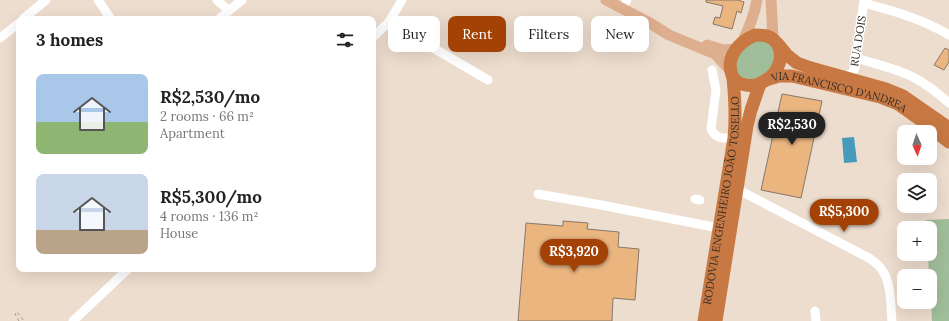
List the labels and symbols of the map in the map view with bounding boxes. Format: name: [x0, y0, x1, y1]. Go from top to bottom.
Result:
street label: RUA DOIS: [847, 15, 869, 67]
street label: VIA FRANCISCO D'ANDREA: [769, 69, 911, 116]
street label: RODOVIA ENGENHEIRO JOÃO TOSELLO: [700, 96, 742, 306]
pin: R$2,530: [755, 112, 829, 146]
north arrow: [897, 125, 937, 165]
pin: R$5,300: [807, 199, 881, 233]
pin: R$3,920: [537, 239, 611, 273]

